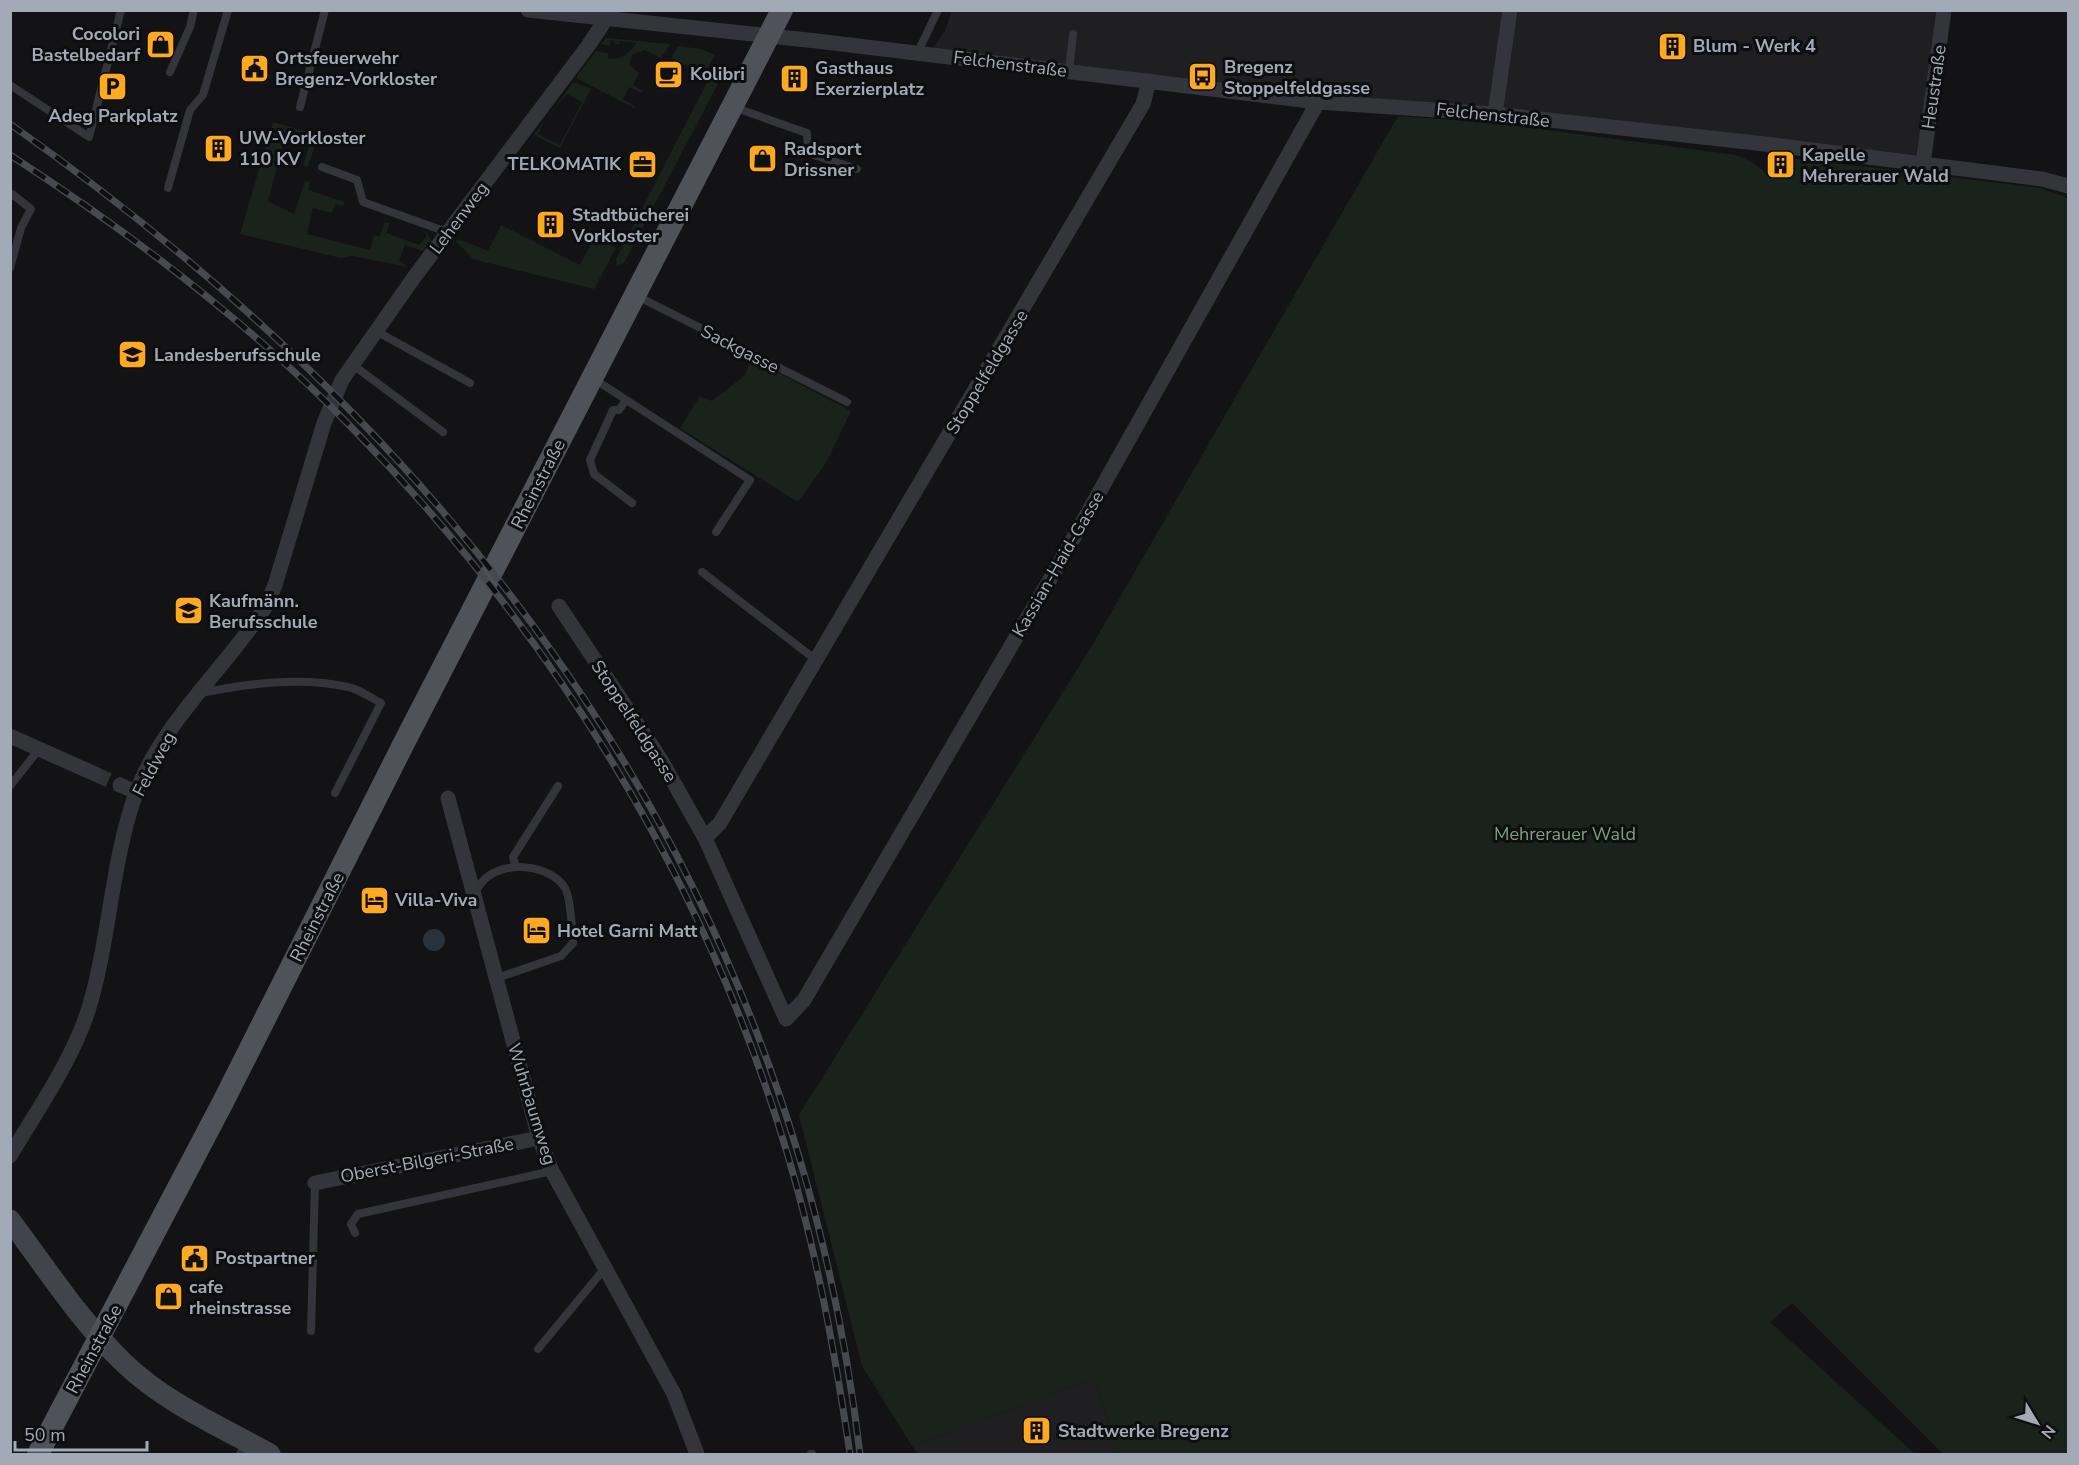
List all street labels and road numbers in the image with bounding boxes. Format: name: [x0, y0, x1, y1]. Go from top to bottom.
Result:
street label: Heustraße: [1916, 43, 1952, 131]
street label: Felchenstraße: [952, 45, 1068, 83]
street label: Felchenstraße: [1435, 97, 1551, 133]
street label: Lehenweg: [424, 177, 494, 259]
street label: Stoppelfeldgasse: [940, 305, 1034, 439]
street label: Sackgasse: [697, 319, 783, 379]
street label: Rheinstraße: [505, 435, 571, 533]
street label: Kassian-Haid-Gasse: [1006, 487, 1110, 641]
street label: Stoppelfeldgasse: [586, 655, 682, 787]
street label: Feldweg: [127, 727, 181, 801]
street label: Rheinstraße: [284, 868, 350, 966]
street label: Wuhrbaumweg: [502, 1040, 562, 1168]
street label: Oberst-Bilgeri-Straße: [338, 1131, 516, 1189]
street label: Rheinstraße: [60, 1300, 128, 1398]

